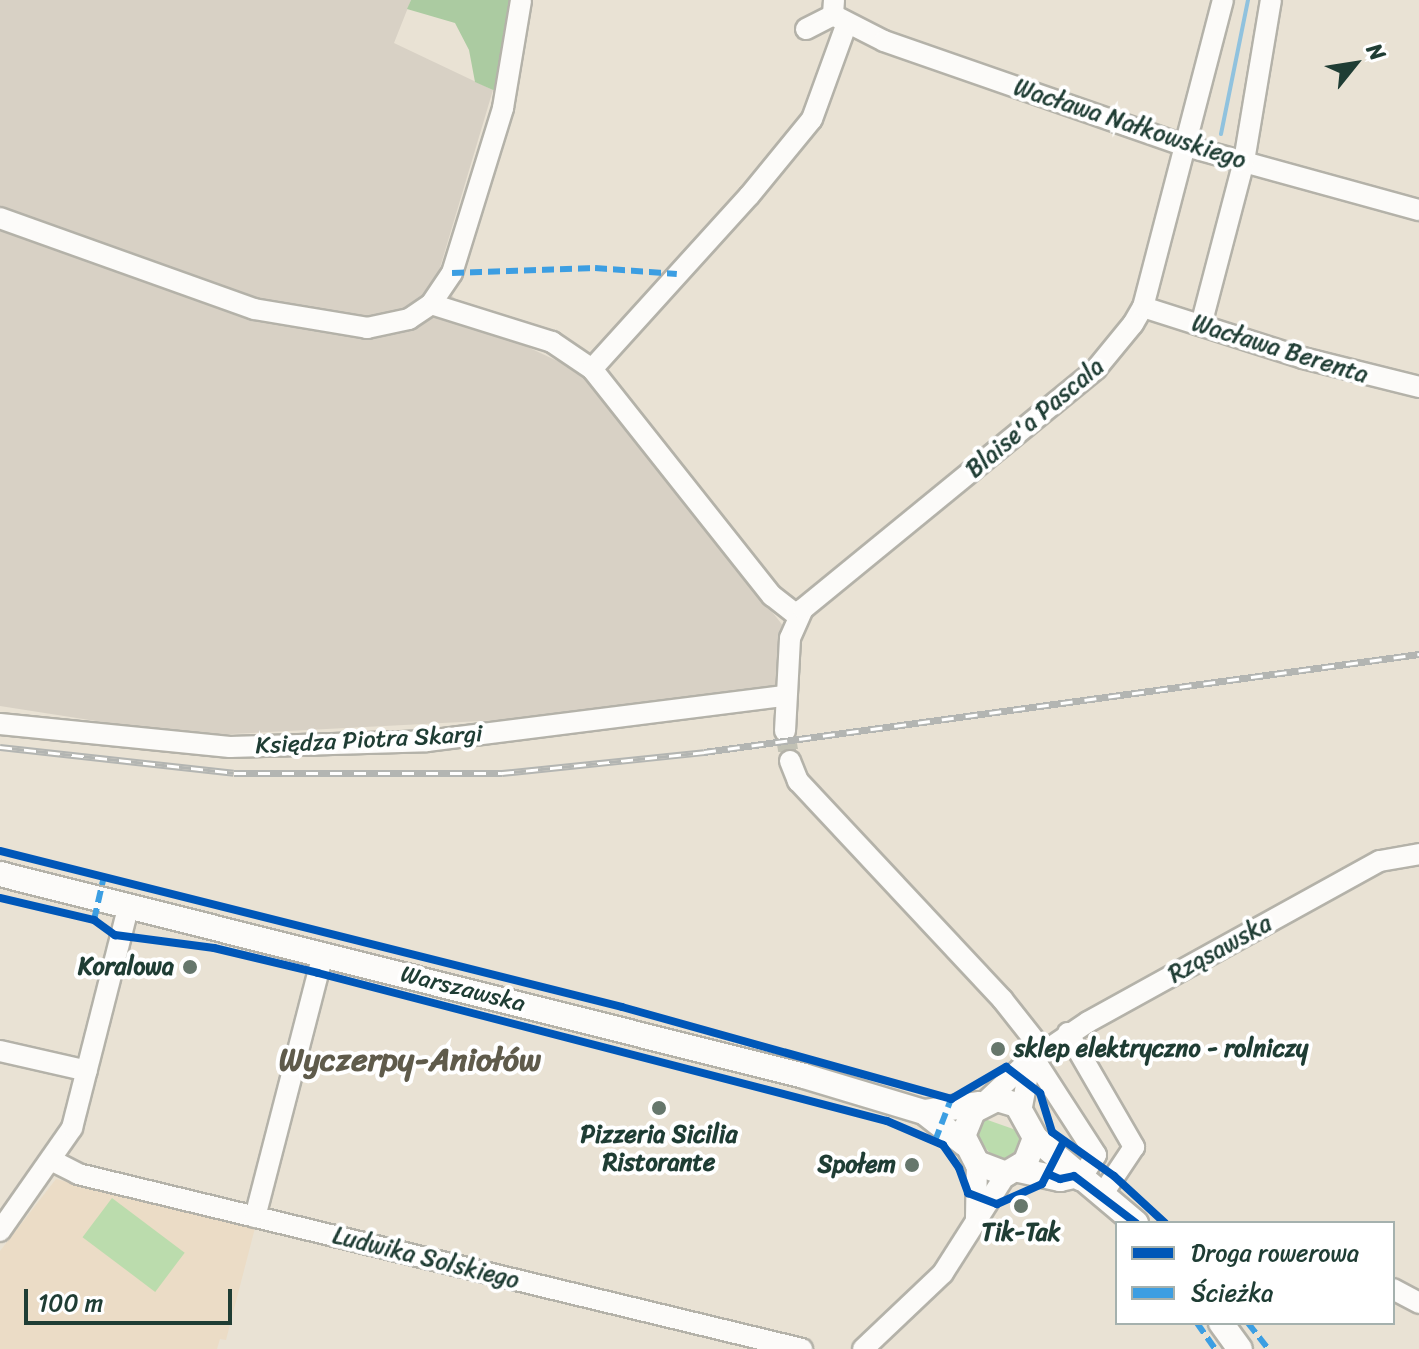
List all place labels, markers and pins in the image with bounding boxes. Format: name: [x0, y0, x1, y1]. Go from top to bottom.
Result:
place label: Koralowa: [78, 953, 174, 981]
marker: Koralowa: [181, 958, 199, 976]
place label: sklep elektryczno - rolniczy: [1014, 1035, 1308, 1063]
marker: sklep elektryczno - rolniczy: [989, 1040, 1007, 1058]
marker: Pizzeria Sicilia Ristorante: [650, 1099, 668, 1117]
place label: Pizzeria Sicilia Ristorante: [581, 1121, 737, 1177]
place label: Społem: [817, 1151, 896, 1179]
marker: Społem: [903, 1156, 921, 1174]
marker: Tik-Tak: [1012, 1197, 1030, 1215]
place label: Tik-Tak: [981, 1219, 1061, 1247]

